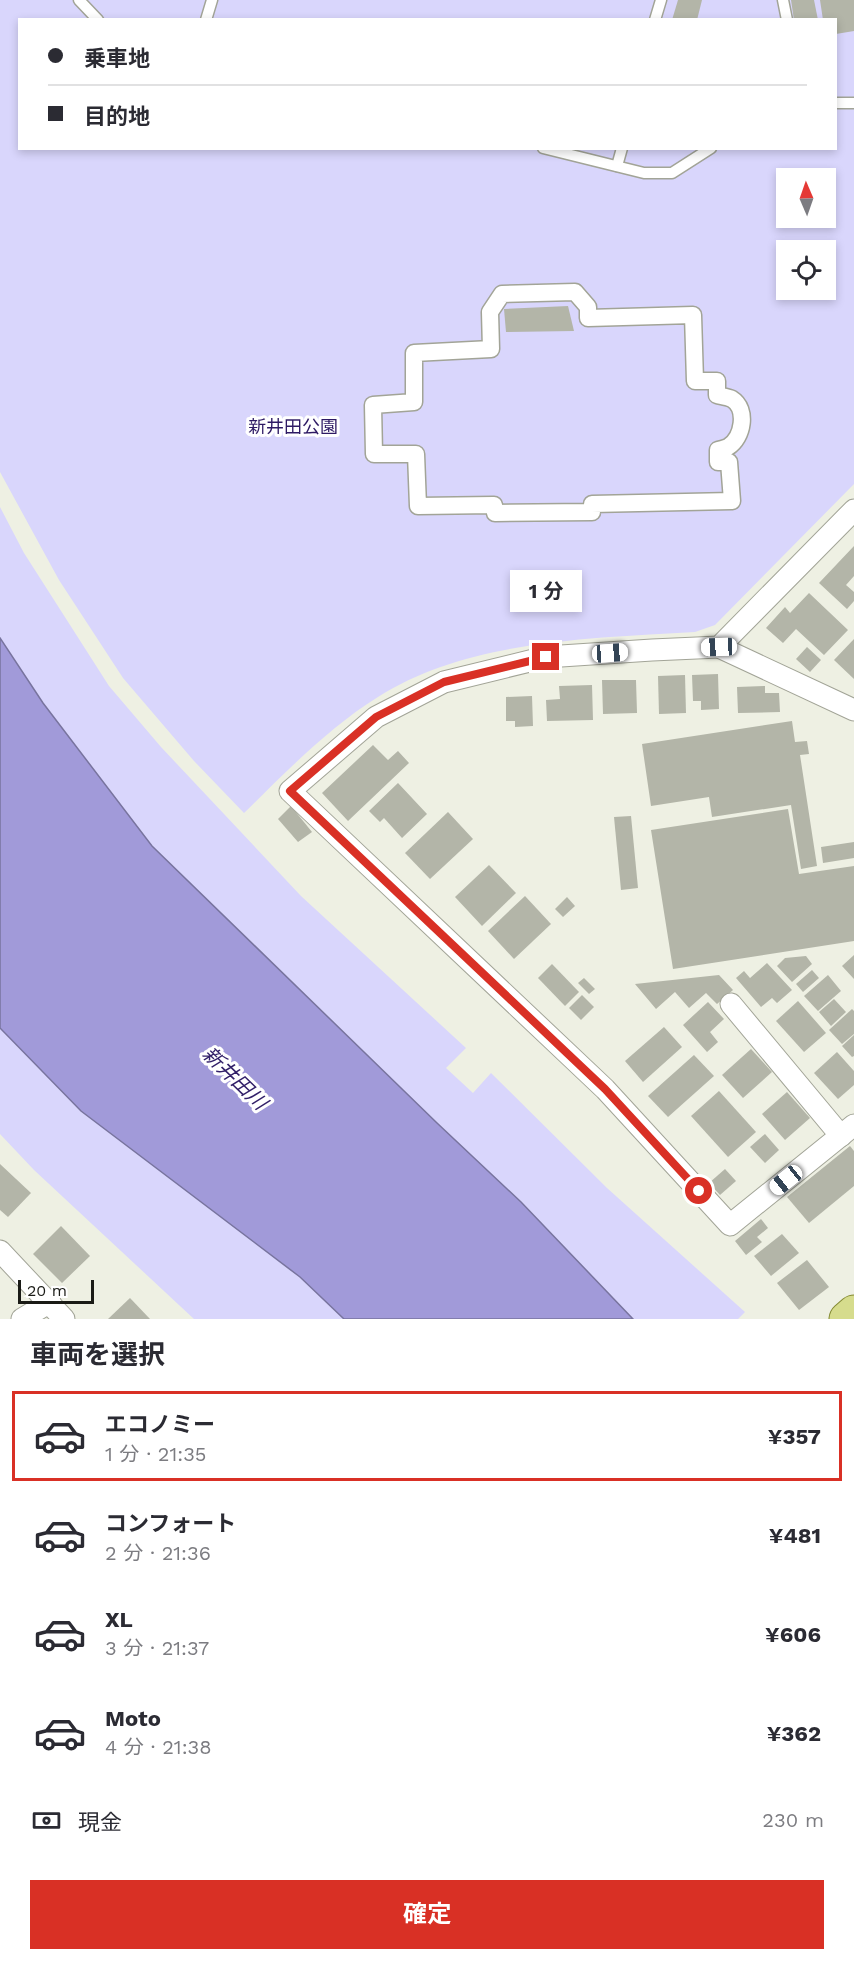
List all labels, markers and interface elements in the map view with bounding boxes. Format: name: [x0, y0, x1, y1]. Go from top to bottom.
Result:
text: 乗車地: [84, 46, 150, 71]
text: 目的地: [84, 104, 150, 129]
north arrow: [776, 168, 836, 228]
map controls: [776, 168, 836, 300]
button: locate: [776, 240, 836, 300]
park label: 新井田公園: [248, 416, 338, 437]
callout: 1 分: [510, 570, 582, 612]
text: 1 分: [529, 579, 563, 603]
car: [701, 637, 737, 657]
route end: [532, 643, 559, 670]
car: [591, 643, 629, 663]
water label: 新井田川: [198, 1042, 274, 1116]
car: [766, 1162, 806, 1198]
route start: [685, 1177, 712, 1204]
scale bar: [18, 1277, 94, 1304]
text: 20 m: [27, 1281, 67, 1300]
text: 車両を選択: [30, 1339, 165, 1371]
icon: car: [33, 1409, 87, 1463]
text: エコノミー: [105, 1412, 215, 1437]
text: ¥357: [768, 1424, 821, 1449]
text: 1 分 · 21:35: [105, 1442, 206, 1466]
icon: car: [33, 1508, 87, 1562]
text: コンフォート: [105, 1511, 236, 1536]
text: ¥481: [769, 1523, 821, 1548]
text: 2 分 · 21:36: [105, 1541, 211, 1565]
icon: car: [33, 1607, 87, 1661]
text: XL: [105, 1607, 133, 1632]
text: ¥606: [765, 1622, 821, 1647]
text: 3 分 · 21:37: [105, 1636, 209, 1660]
icon: car: [33, 1706, 87, 1760]
text: Moto: [105, 1706, 161, 1731]
text: ¥362: [767, 1721, 821, 1746]
text: 4 分 · 21:38: [105, 1735, 212, 1759]
icon: cash: [30, 1804, 63, 1837]
text: 230 m: [762, 1808, 824, 1832]
text: 現金: [78, 1810, 122, 1835]
button: 確定: [30, 1880, 824, 1949]

